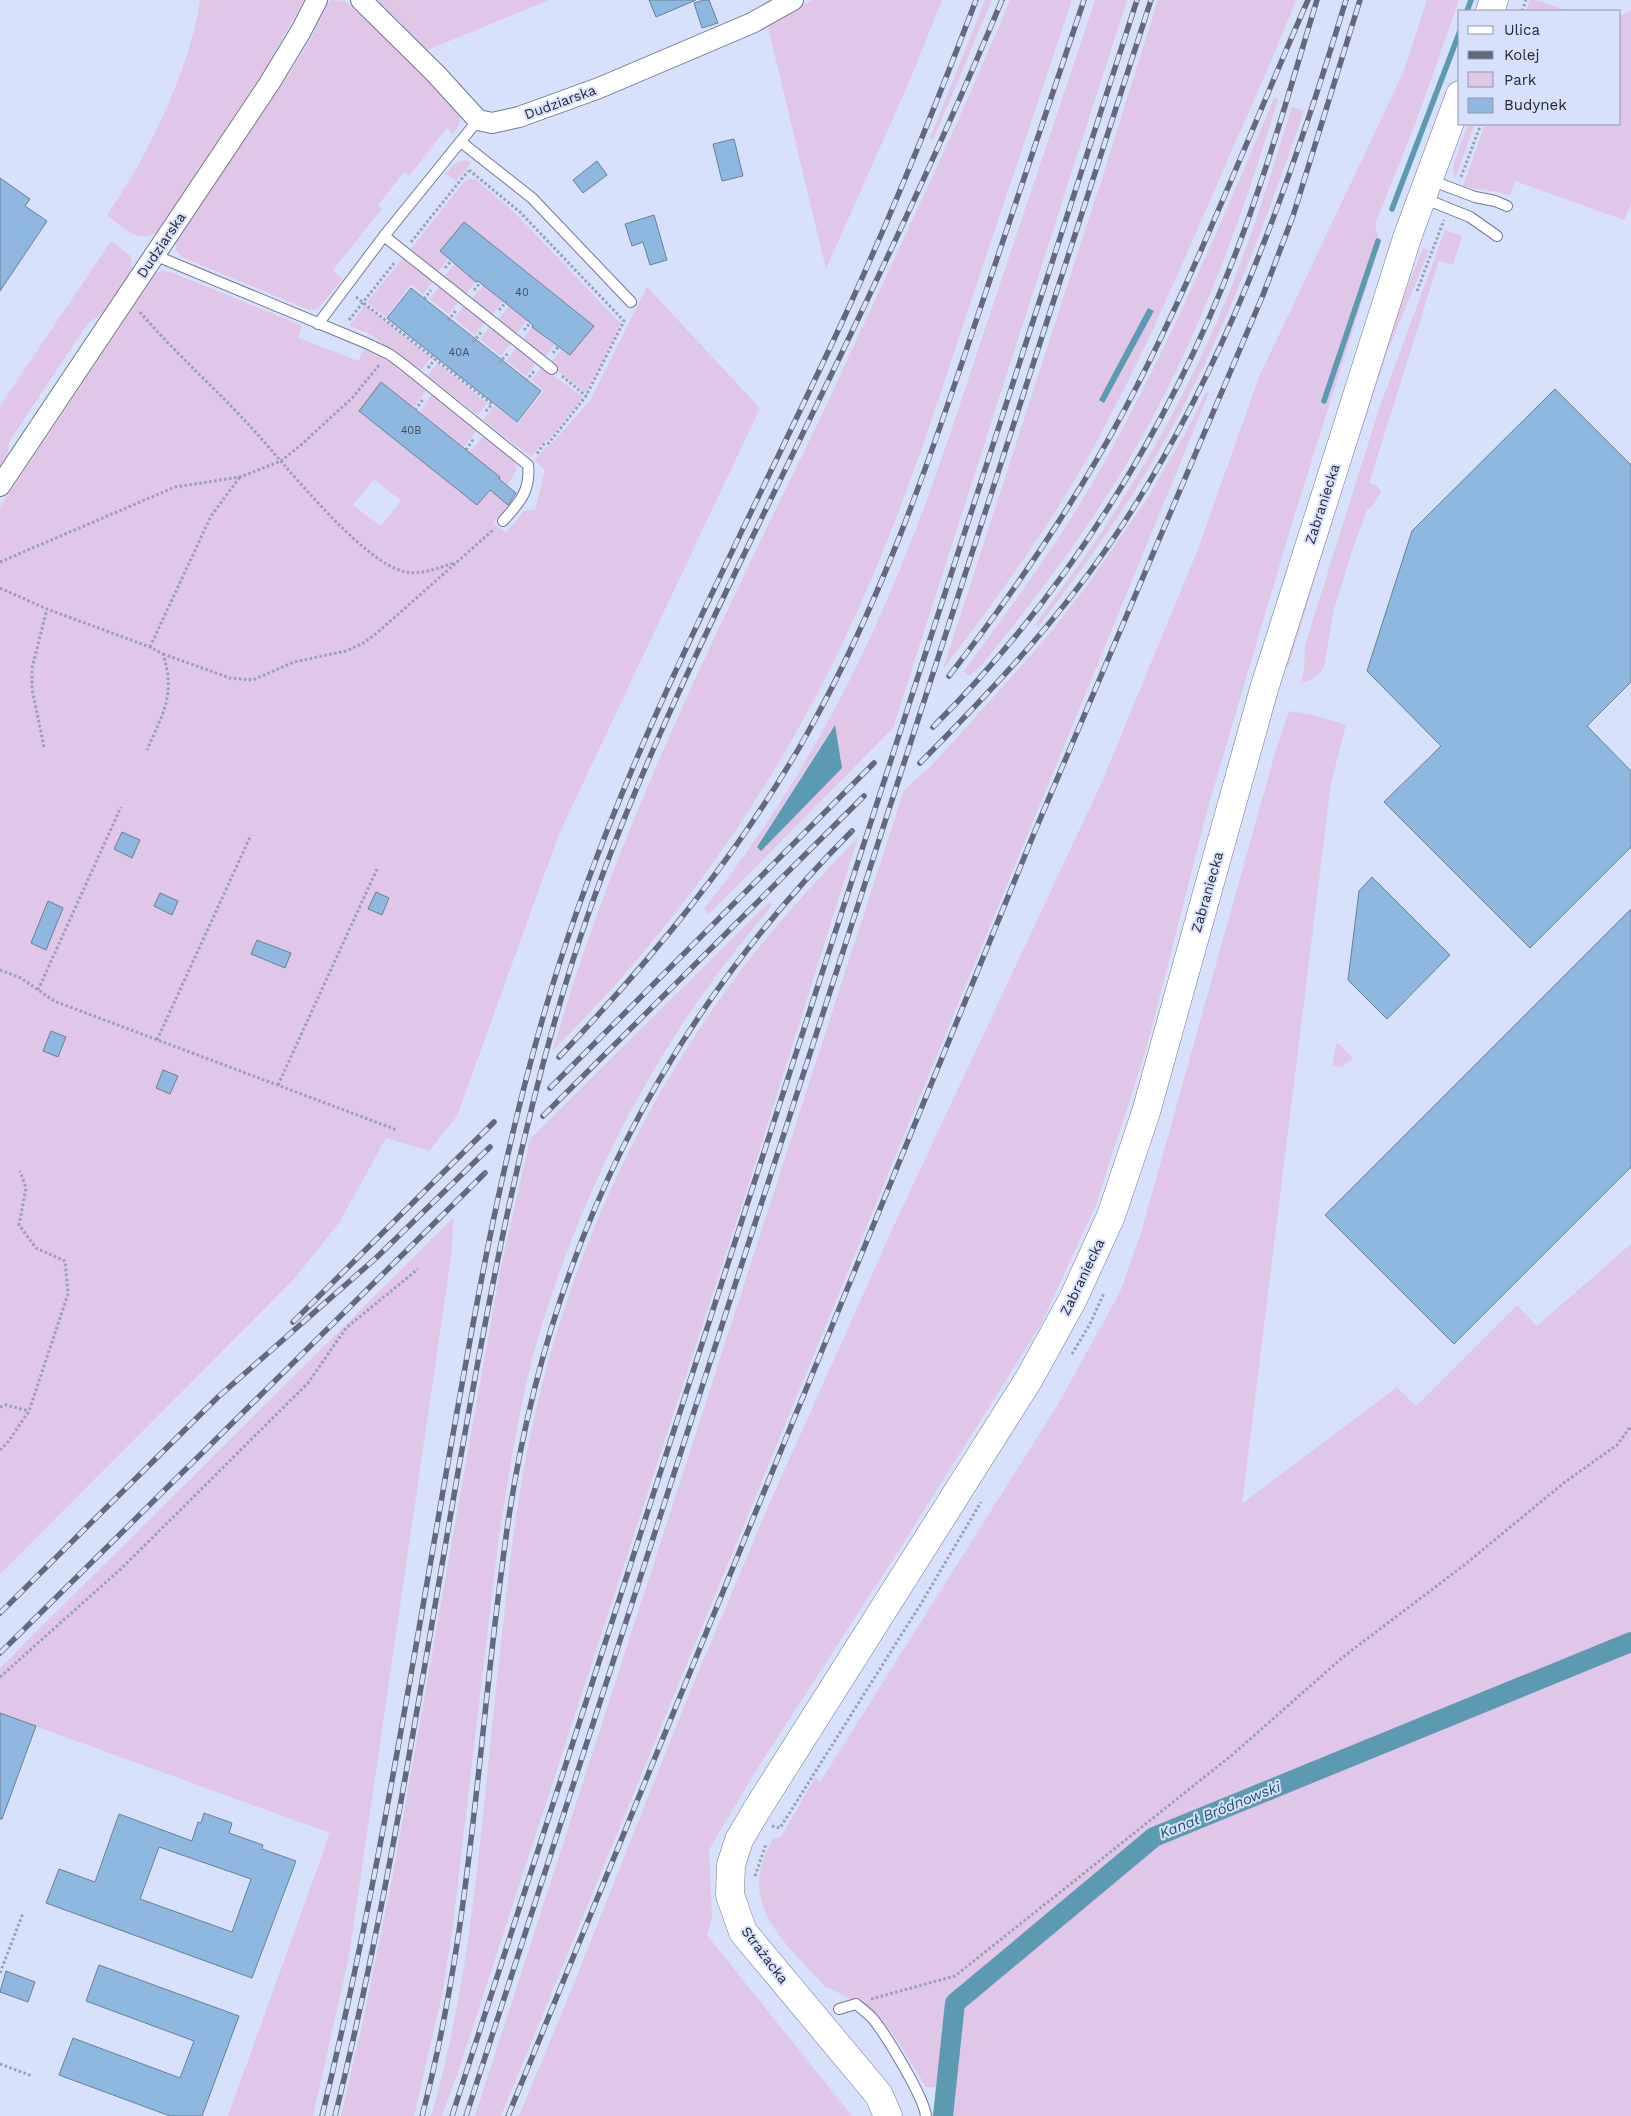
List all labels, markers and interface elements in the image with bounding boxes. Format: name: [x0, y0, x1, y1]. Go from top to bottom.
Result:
legend: [1458, 10, 1621, 125]
text: Ulica: [1504, 21, 1541, 39]
text: Kolej: [1504, 46, 1539, 64]
text: Park: [1504, 71, 1537, 89]
street label: Dudziarska: [522, 82, 598, 122]
text: Budynek: [1504, 96, 1567, 114]
street label: Dudziarska: [133, 209, 189, 281]
house number: 40: [515, 286, 529, 299]
house number: 40A: [449, 346, 469, 359]
house number: 40B: [401, 424, 421, 437]
street label: Zabraniecka: [1302, 462, 1342, 546]
street label: Zabraniecka: [1188, 850, 1226, 934]
street label: Zabraniecka: [1057, 1236, 1107, 1318]
water label: Kanał Bródnowski: [1157, 1777, 1284, 1842]
street label: Strażacka: [738, 1923, 792, 1987]

